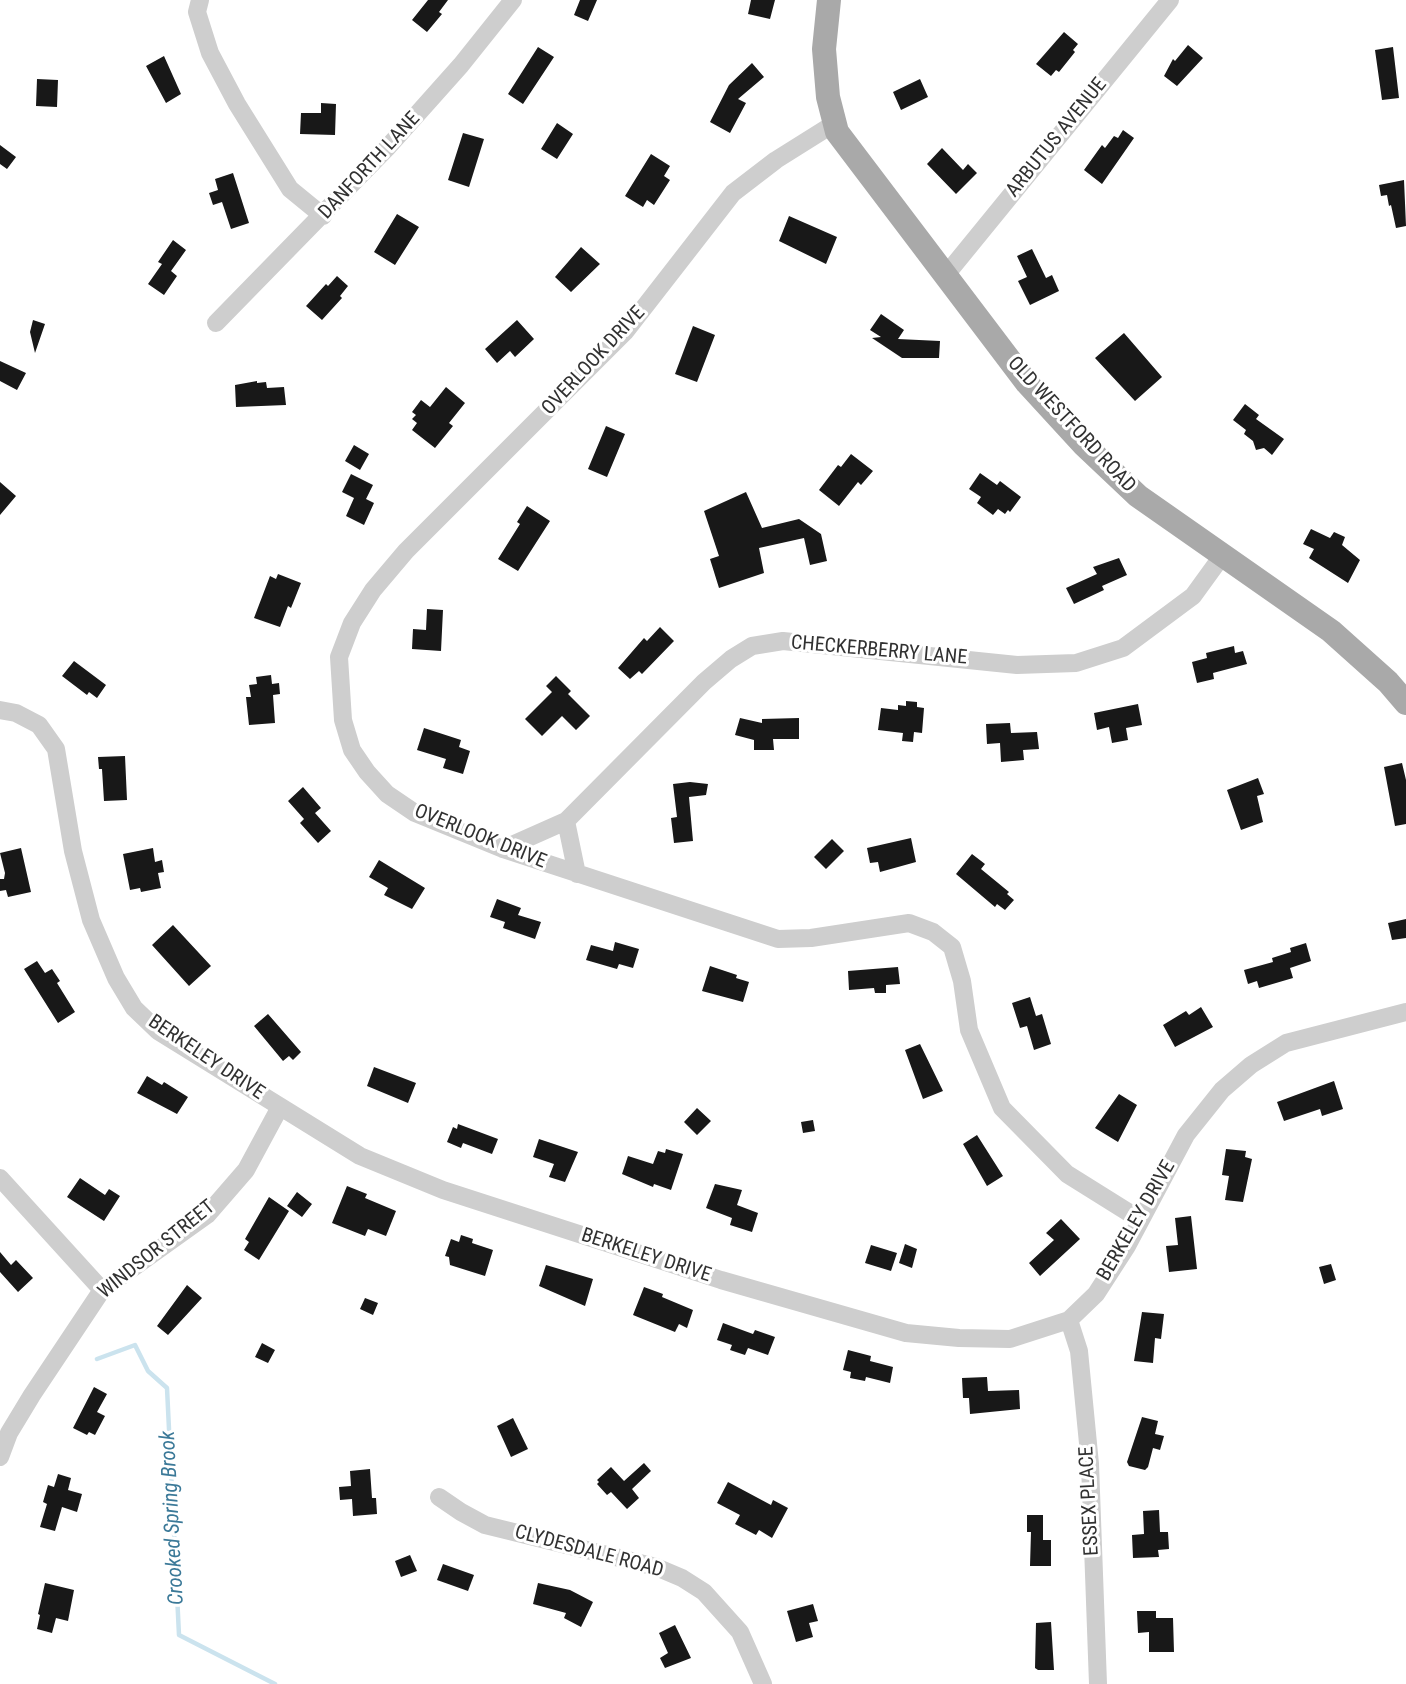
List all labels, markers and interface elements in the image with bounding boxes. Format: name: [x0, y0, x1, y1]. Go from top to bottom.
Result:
street label: ARBUTUS AVENUE: [1002, 74, 1112, 202]
street label: DANFORTH LANE: [314, 108, 426, 224]
street label: OVERLOOK DRIVE: [537, 302, 651, 420]
street label: OLD WESTFORD ROAD: [1002, 352, 1140, 498]
street label: CHECKERBERRY LANE: [790, 631, 968, 671]
street label: OVERLOOK DRIVE: [411, 800, 549, 874]
street label: BERKELEY DRIVE: [143, 1010, 269, 1106]
street label: BERKELEY DRIVE: [1093, 1157, 1181, 1285]
street label: WINDSOR STREET: [94, 1196, 220, 1304]
street label: BERKELEY DRIVE: [578, 1224, 714, 1288]
water label: Crooked Spring Brook: [156, 1430, 190, 1606]
street label: ESSEX PLACE: [1075, 1446, 1105, 1556]
street label: CLYDESDALE ROAD: [512, 1521, 666, 1583]

